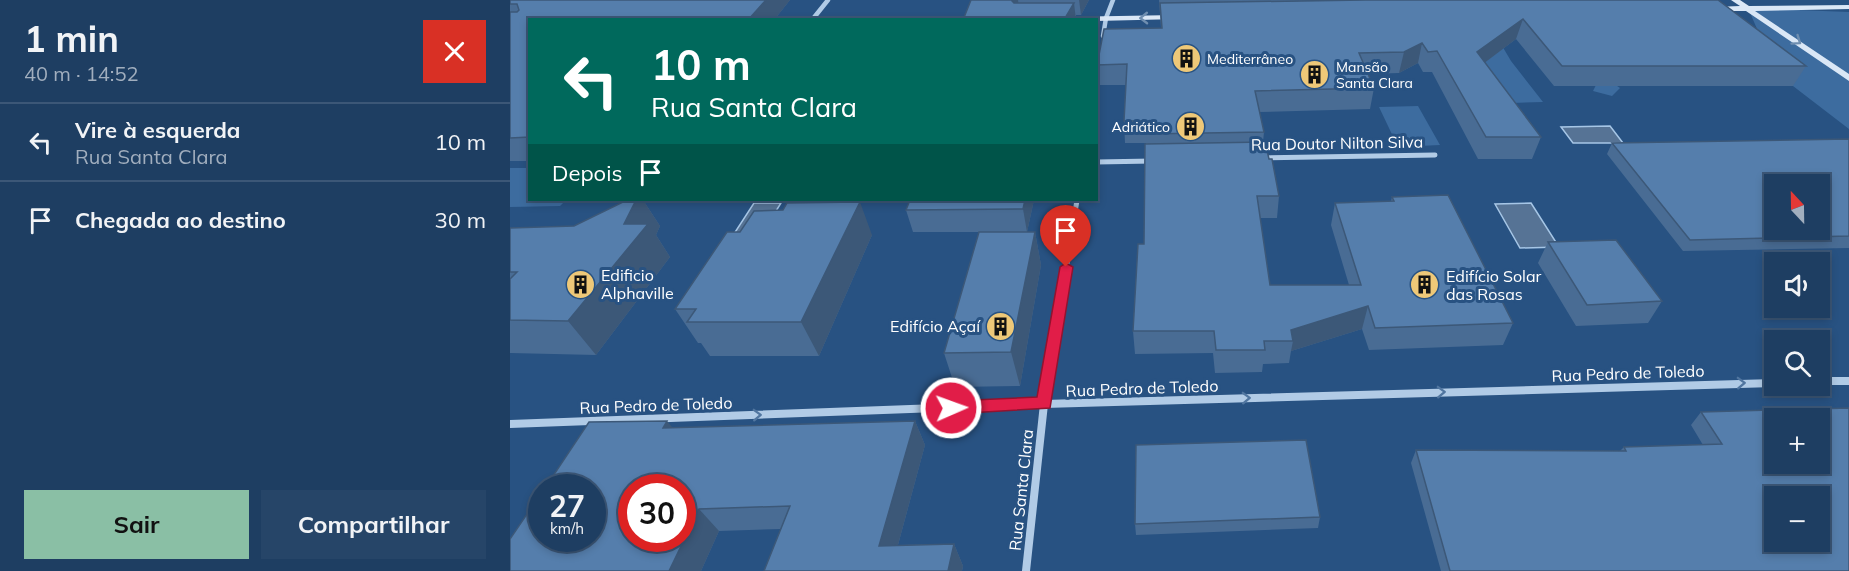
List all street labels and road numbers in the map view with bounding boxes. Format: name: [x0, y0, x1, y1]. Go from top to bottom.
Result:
street label: Rua Doutor Nilton Silva: [1251, 131, 1423, 155]
street label: Rua Pedro de Toledo: [1551, 360, 1705, 386]
street label: Rua Pedro de Toledo: [1065, 375, 1219, 401]
street label: Rua Pedro de Toledo: [579, 392, 733, 418]
street label: Rua Santa Clara: [1005, 428, 1037, 552]

